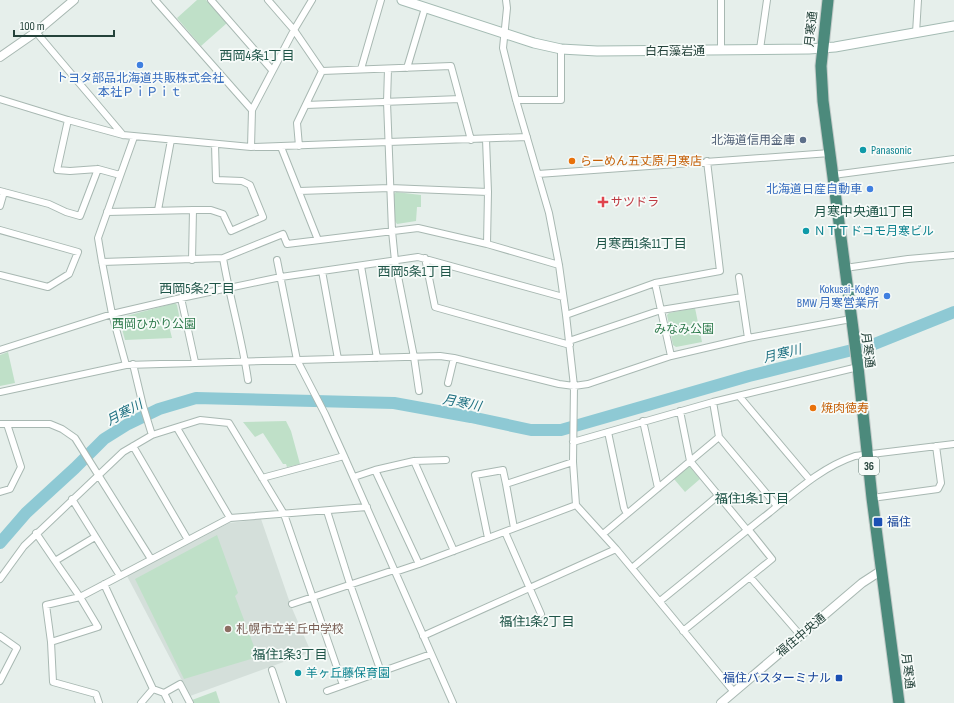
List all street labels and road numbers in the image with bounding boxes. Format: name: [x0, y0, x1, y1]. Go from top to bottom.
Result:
street label: 月寒通: [802, 10, 821, 48]
street label: 白石藻岩通: [645, 44, 705, 59]
street label: 月寒通: [858, 331, 877, 369]
road number: 36: [859, 457, 879, 475]
street label: 福住中央通: [774, 610, 829, 660]
street label: 月寒通: [898, 652, 917, 690]

